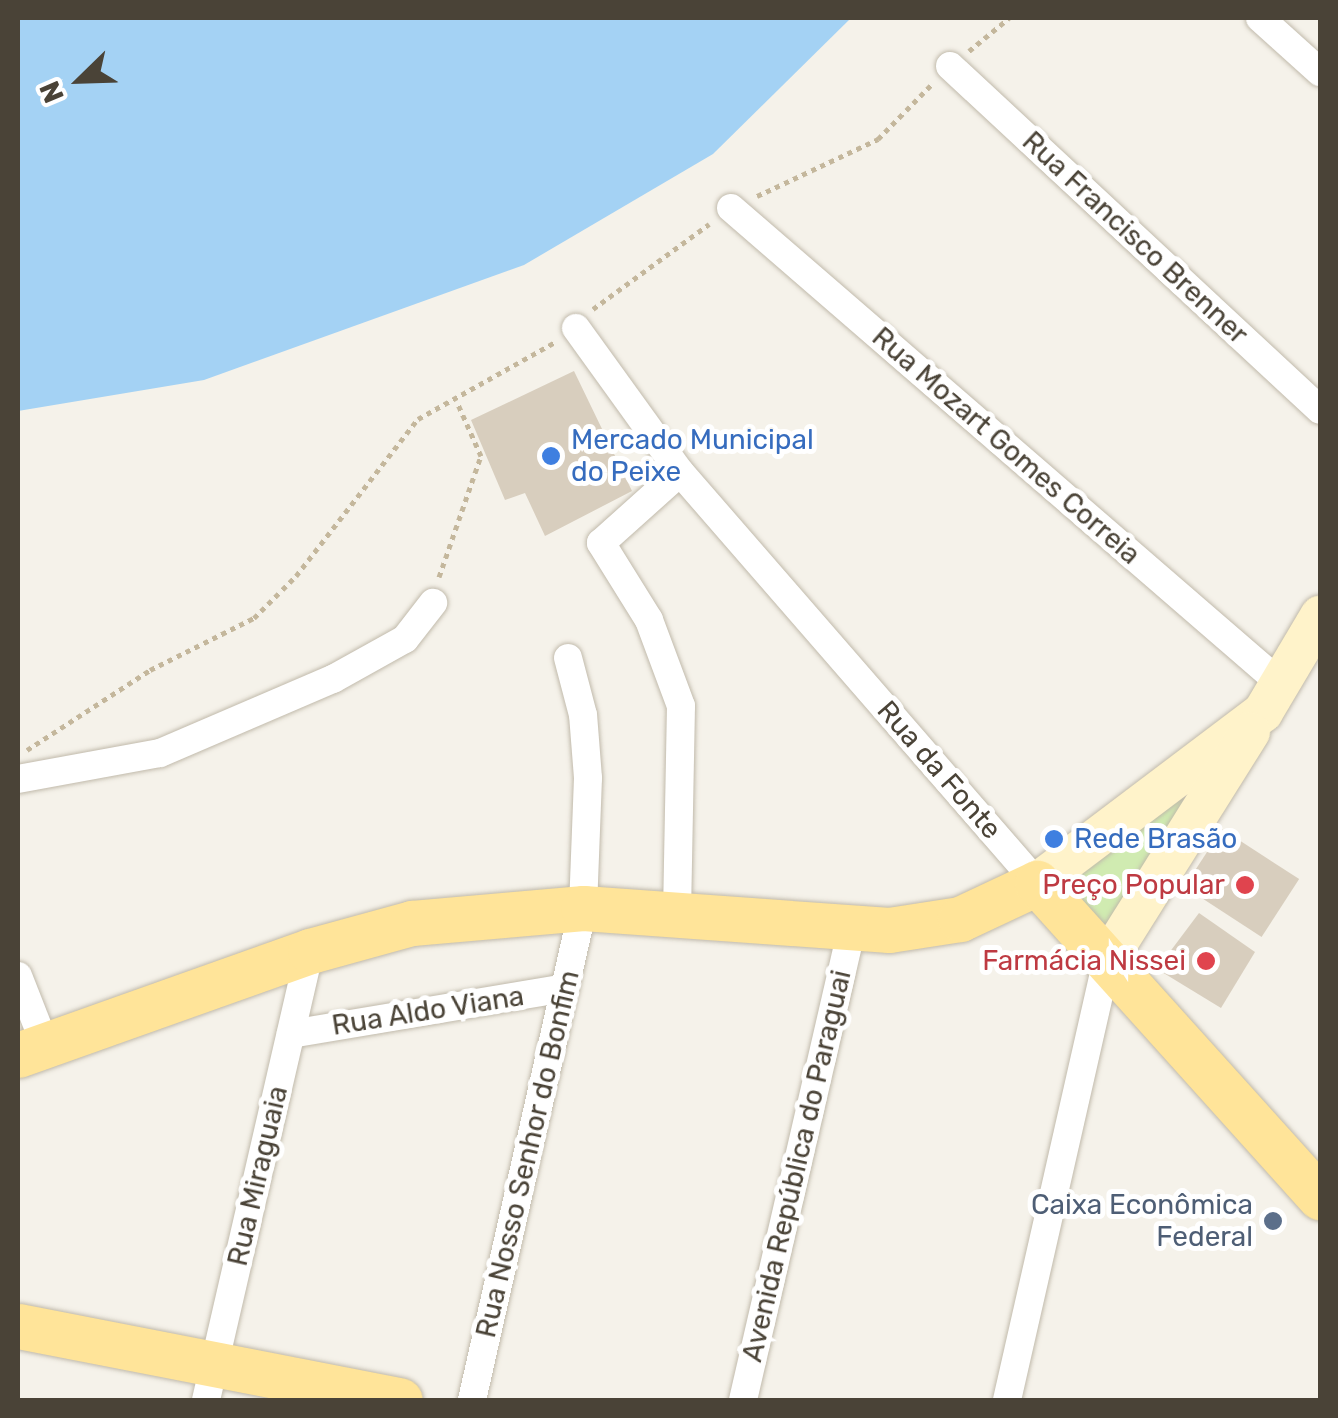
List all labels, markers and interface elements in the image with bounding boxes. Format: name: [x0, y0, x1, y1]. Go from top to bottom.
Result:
north arrow: [30, 30, 130, 130]
text: N: [33, 76, 71, 108]
street label: Rua Francisco Brenner: [1015, 125, 1255, 351]
street label: Rua Mozart Gomes Correia: [865, 320, 1147, 572]
place label: Mercado Municipal do Peixe: [571, 423, 814, 489]
marker: Mercado Municipal do Peixe: [540, 445, 562, 467]
street label: Rua da Fonte: [870, 694, 1008, 846]
place label: Rede Brasão: [1074, 822, 1237, 856]
marker: Rede Brasão: [1043, 828, 1065, 850]
place label: Preço Popular: [1042, 868, 1225, 902]
marker: Preço Popular: [1234, 874, 1256, 896]
place label: Farmácia Nissei: [982, 944, 1186, 978]
marker: Farmácia Nissei: [1195, 950, 1217, 972]
street label: Rua Nosso Senhor do Bonfim: [469, 967, 587, 1341]
street label: Avenida República do Paraguai: [736, 967, 858, 1365]
street label: Rua Aldo Viana: [329, 979, 527, 1043]
street label: Rua Miraguaia: [221, 1083, 295, 1269]
place label: Caixa Econômica Federal: [1031, 1188, 1253, 1254]
marker: Caixa Econômica Federal: [1262, 1210, 1284, 1232]

